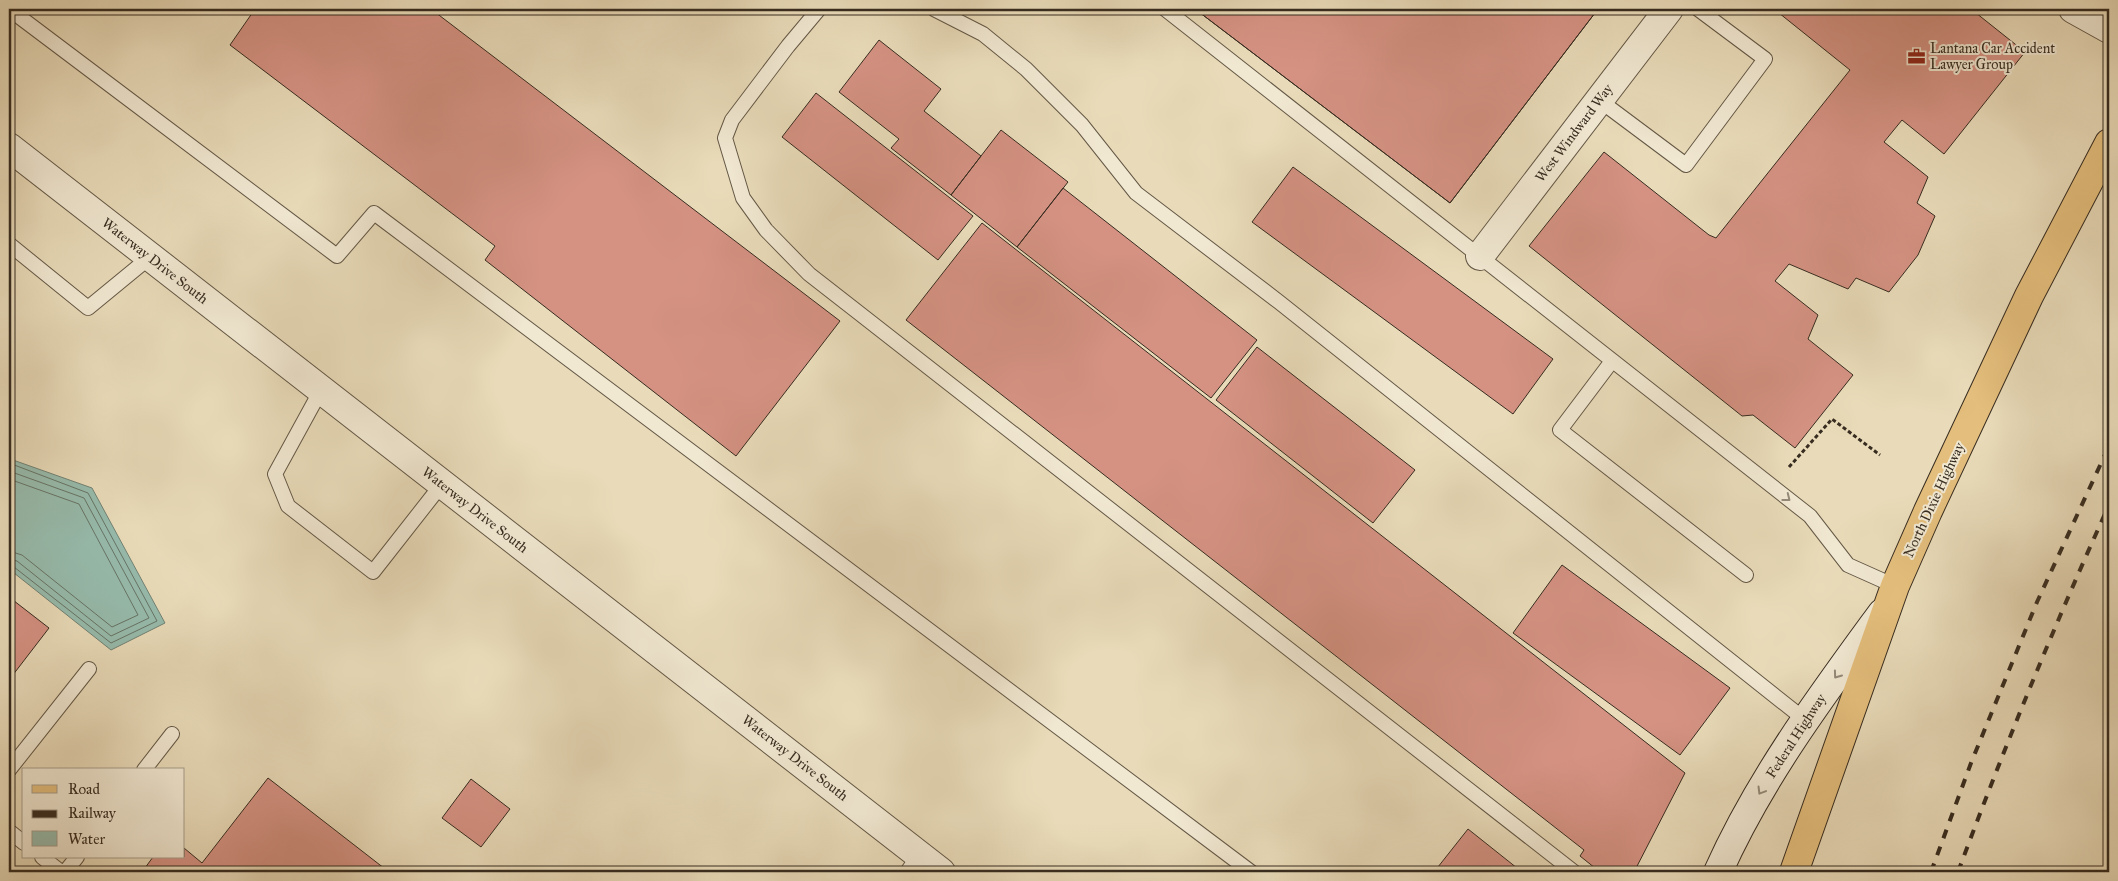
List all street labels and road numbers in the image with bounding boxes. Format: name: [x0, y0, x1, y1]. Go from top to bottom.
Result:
street label: West Windward Way: [1532, 80, 1617, 185]
street label: Waterway Drive South: [99, 214, 212, 308]
street label: North Dixie Highway: [1900, 439, 1968, 560]
street label: Waterway Drive South: [419, 463, 532, 557]
street label: Federal Highway: [1762, 690, 1830, 781]
street label: Waterway Drive South: [739, 711, 852, 805]

